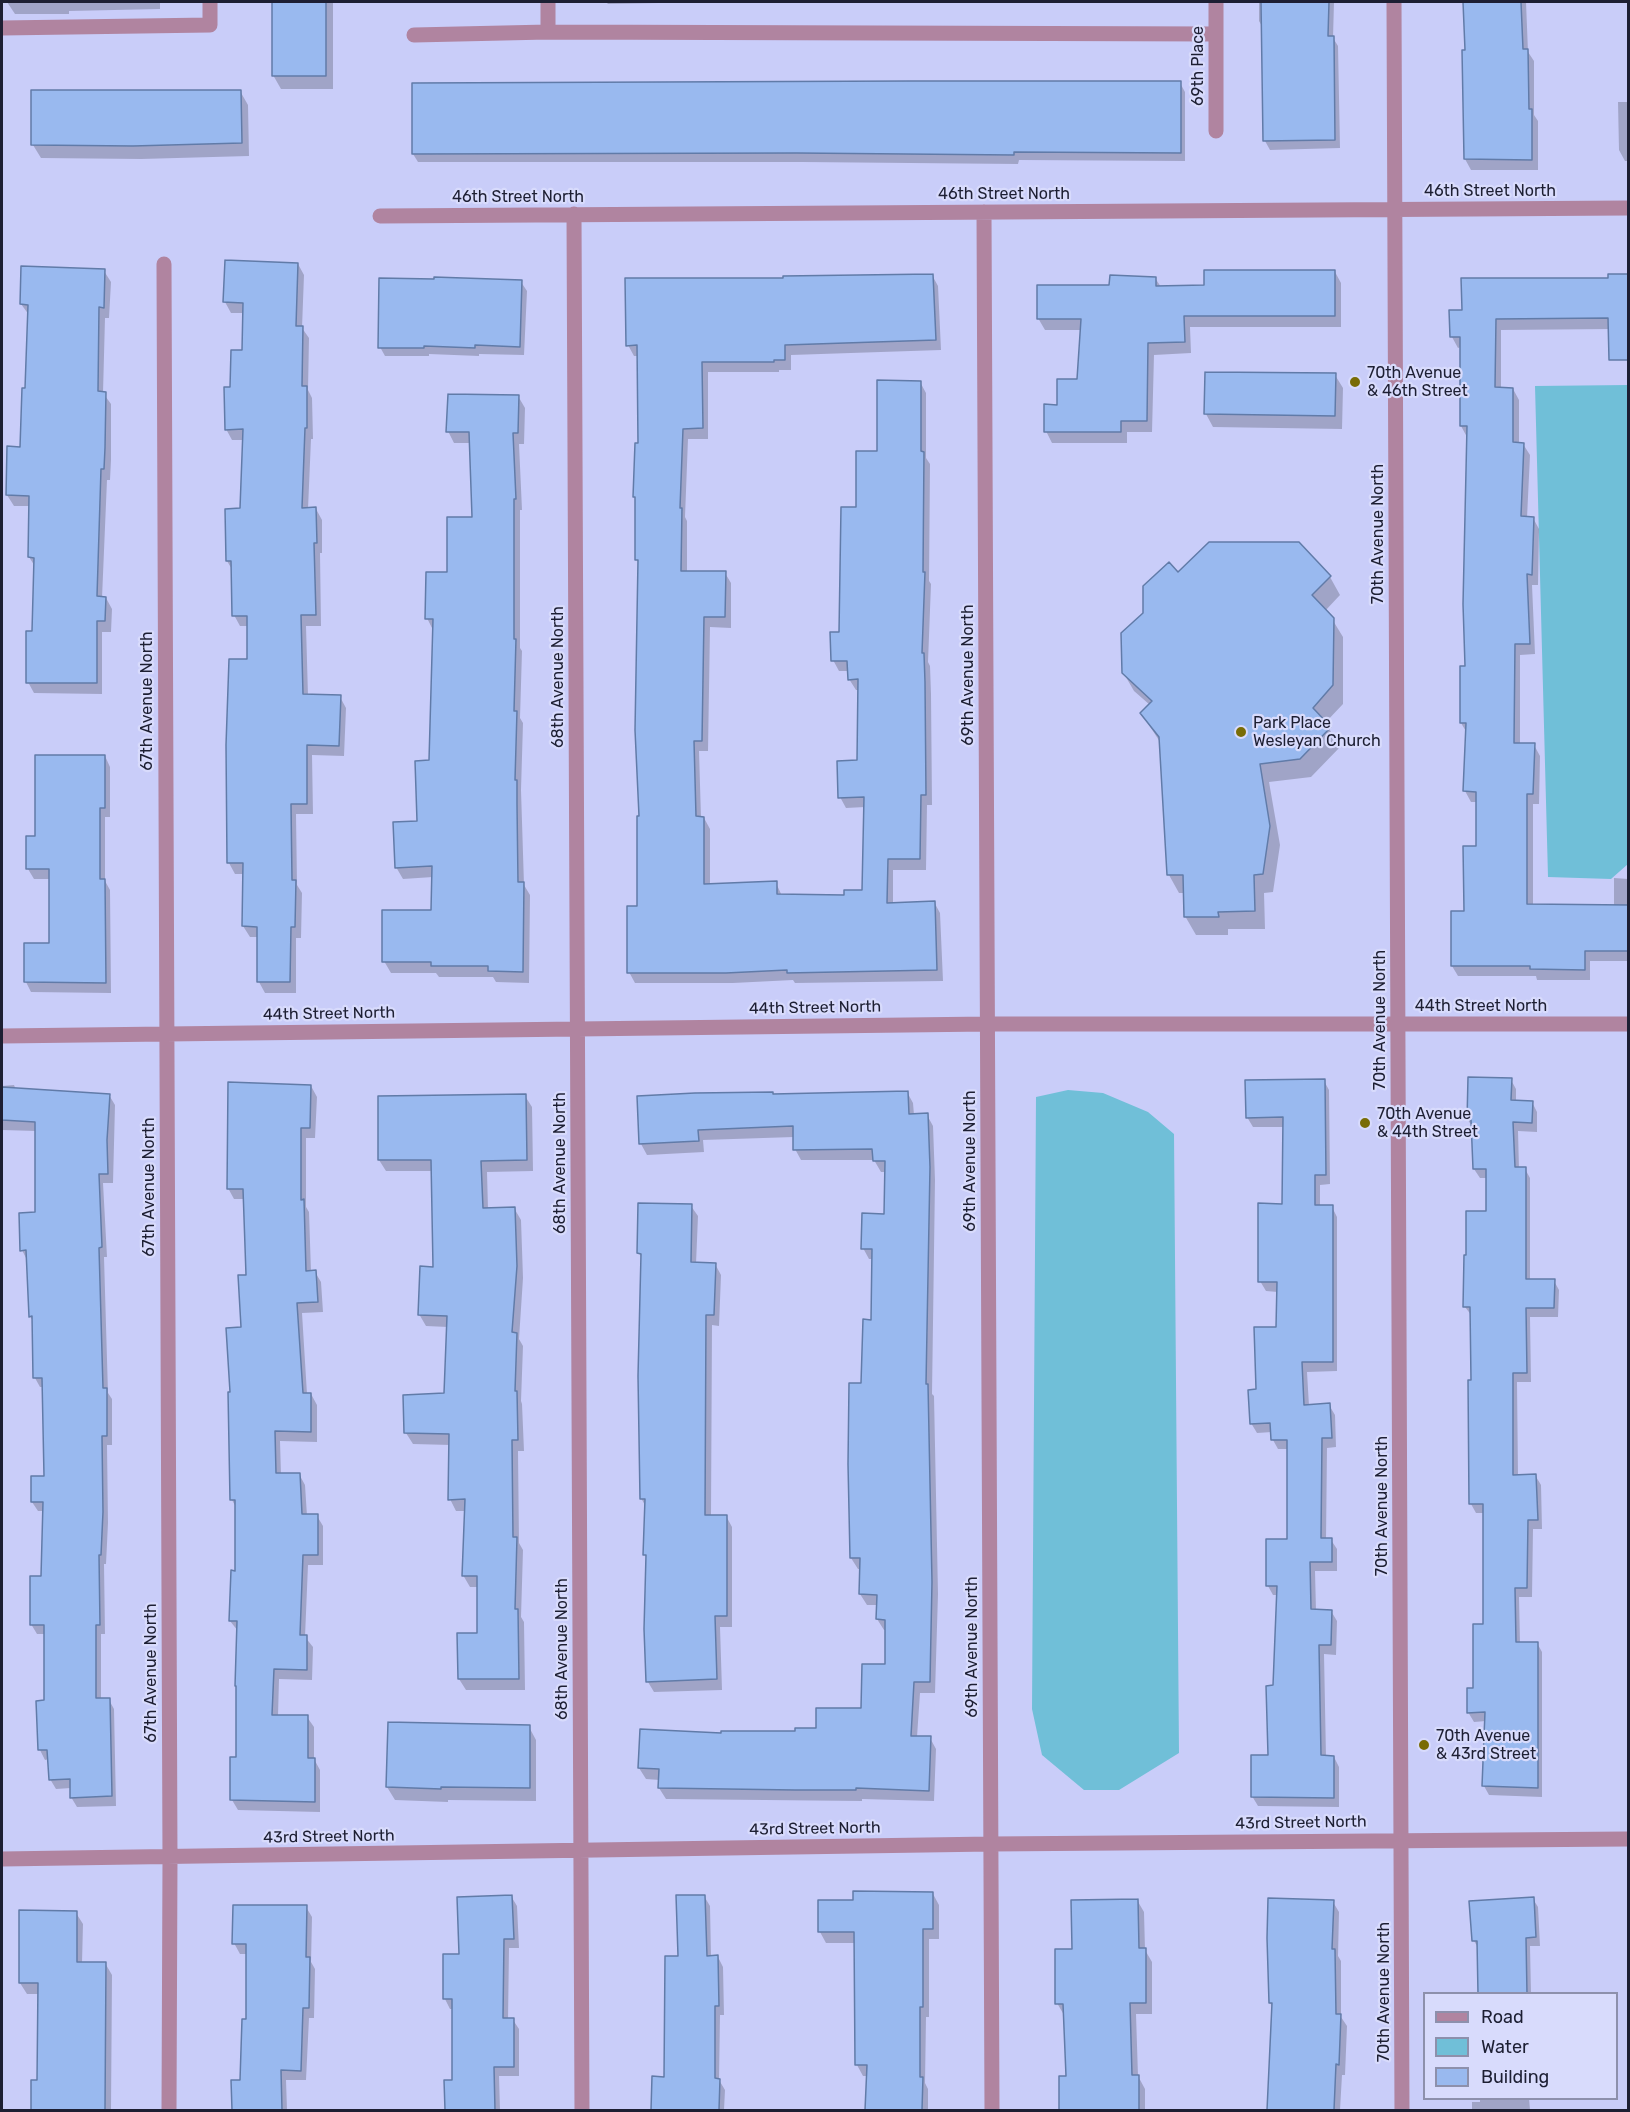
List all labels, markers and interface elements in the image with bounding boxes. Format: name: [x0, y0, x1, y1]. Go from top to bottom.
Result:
street label: 69th Place: [1188, 26, 1208, 106]
street label: 46th Street North: [1424, 181, 1556, 201]
street label: 46th Street North: [938, 184, 1070, 204]
street label: 46th Street North: [452, 187, 584, 207]
place label: 70th Avenue & 46th Street: [1367, 363, 1468, 401]
marker: 70th Avenue & 46th Street: [1348, 375, 1362, 389]
street label: 70th Avenue North: [1368, 464, 1388, 604]
street label: 69th Avenue North: [958, 604, 978, 746]
street label: 68th Avenue North: [548, 606, 568, 748]
street label: 67th Avenue North: [137, 631, 157, 771]
place label: Park Place Wesleyan Church: [1253, 713, 1381, 751]
marker: Park Place Wesleyan Church: [1234, 725, 1248, 739]
street label: 70th Avenue North: [1370, 950, 1390, 1090]
street label: 44th Street North: [1415, 996, 1547, 1016]
street label: 44th Street North: [749, 997, 881, 1019]
street label: 44th Street North: [263, 1003, 395, 1025]
street label: 69th Avenue North: [960, 1090, 980, 1232]
street label: 68th Avenue North: [550, 1092, 570, 1234]
place label: 70th Avenue & 44th Street: [1377, 1104, 1478, 1142]
marker: 70th Avenue & 44th Street: [1358, 1116, 1372, 1130]
street label: 67th Avenue North: [139, 1117, 159, 1257]
street label: 70th Avenue North: [1372, 1436, 1392, 1576]
street label: 69th Avenue North: [962, 1576, 982, 1718]
street label: 68th Avenue North: [552, 1578, 572, 1720]
street label: 67th Avenue North: [141, 1603, 161, 1743]
place label: 70th Avenue & 43rd Street: [1436, 1726, 1536, 1764]
marker: 70th Avenue & 43rd Street: [1417, 1738, 1431, 1752]
street label: 43rd Street North: [1235, 1812, 1367, 1834]
street label: 43rd Street North: [749, 1818, 881, 1840]
street label: 43rd Street North: [263, 1826, 395, 1848]
street label: 70th Avenue North: [1374, 1922, 1394, 2062]
legend: [1423, 1992, 1618, 2100]
text: Road: [1481, 2006, 1524, 2028]
text: Water: [1481, 2036, 1529, 2058]
text: Building: [1481, 2066, 1549, 2088]

